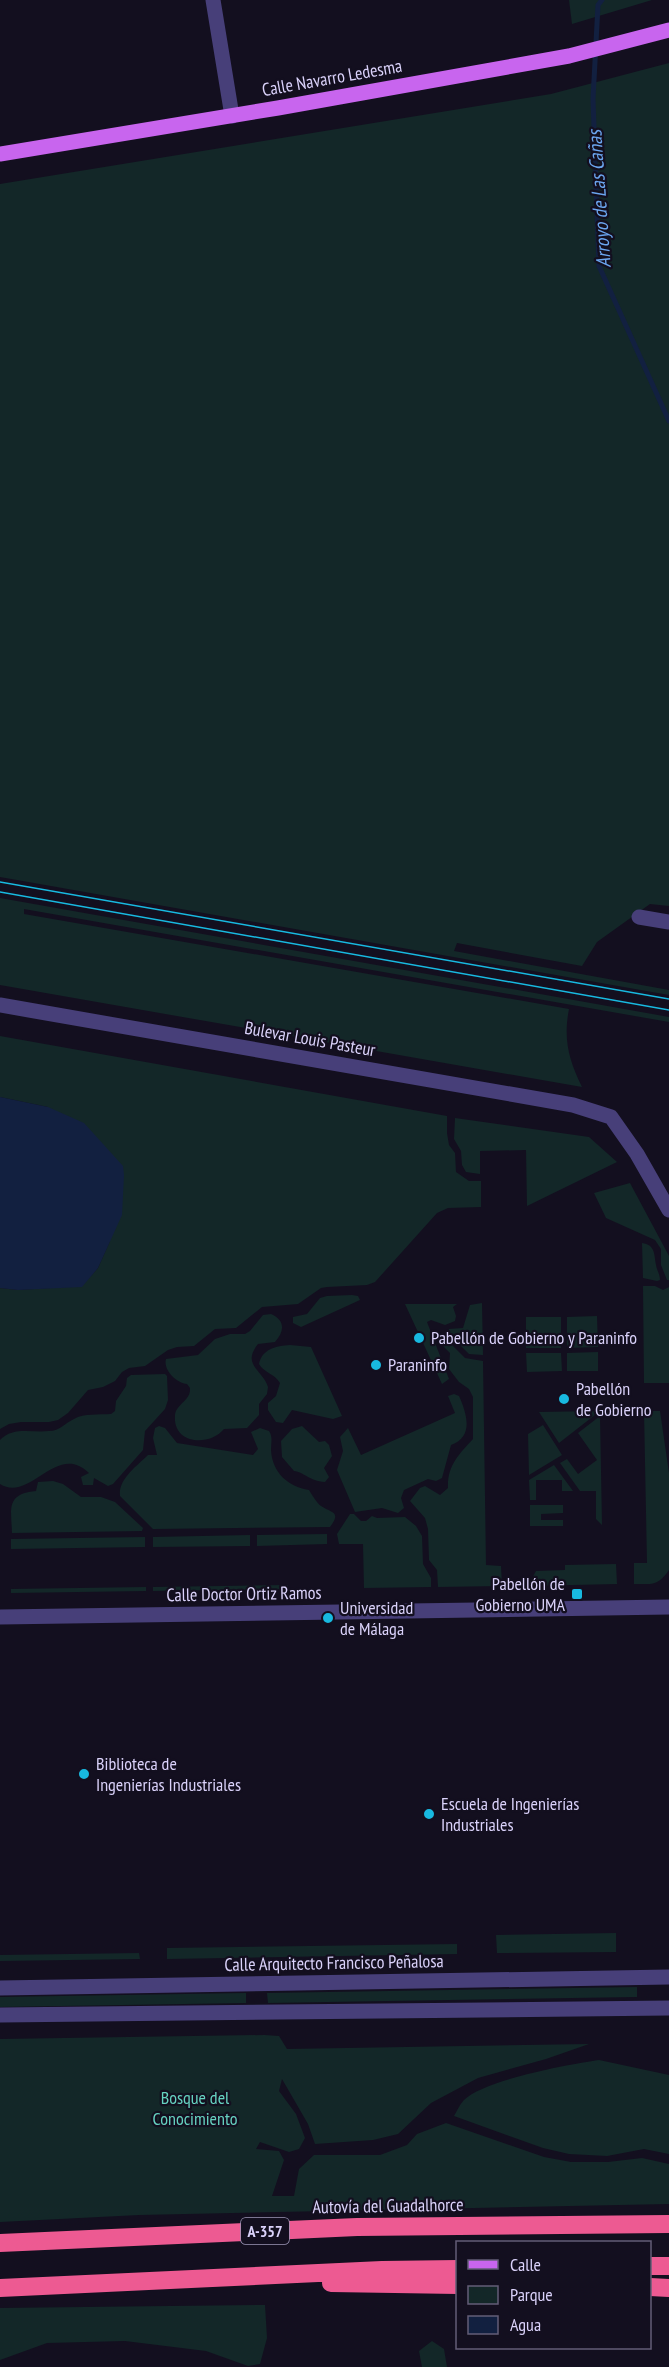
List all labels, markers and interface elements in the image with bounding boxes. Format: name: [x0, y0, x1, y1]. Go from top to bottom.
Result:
street label: Calle Navarro Ledesma: [260, 54, 404, 101]
water label: Arroyo de Las Cañas: [581, 127, 617, 269]
street label: Bulevar Louis Pasteur: [243, 1016, 377, 1061]
place label: Pabellón de Gobierno y Paraninfo: [431, 1326, 637, 1349]
marker: Pabellón de Gobierno y Paraninfo: [412, 1331, 426, 1345]
place label: Paraninfo: [388, 1353, 447, 1376]
marker: Paraninfo: [369, 1358, 383, 1372]
place label: Pabellón de Gobierno: [576, 1377, 652, 1421]
marker: Pabellón de Gobierno: [557, 1392, 571, 1406]
place label: Pabellón de Gobierno UMA: [475, 1572, 565, 1616]
street label: Calle Doctor Ortiz Ramos: [166, 1581, 322, 1606]
marker: Pabellón de Gobierno UMA: [570, 1587, 584, 1601]
place label: Universidad de Málaga: [340, 1596, 413, 1640]
marker: Universidad de Málaga: [321, 1611, 335, 1625]
place label: Biblioteca de Ingenierías Industriales: [96, 1752, 241, 1796]
marker: Biblioteca de Ingenierías Industriales: [77, 1767, 91, 1781]
place label: Escuela de Ingenierías Industriales: [441, 1792, 579, 1836]
marker: Escuela de Ingenierías Industriales: [422, 1807, 436, 1821]
street label: Calle Arquitecto Francisco Peñalosa: [224, 1949, 444, 1976]
park label: Bosque del Conocimiento: [152, 2086, 238, 2130]
street label: Autovía del Guadalhorce: [312, 2193, 464, 2218]
road number: A-357: [241, 2218, 289, 2244]
legend: [456, 2241, 651, 2349]
text: Calle: [510, 2253, 541, 2276]
text: Parque: [510, 2283, 553, 2306]
text: Agua: [510, 2313, 541, 2336]

